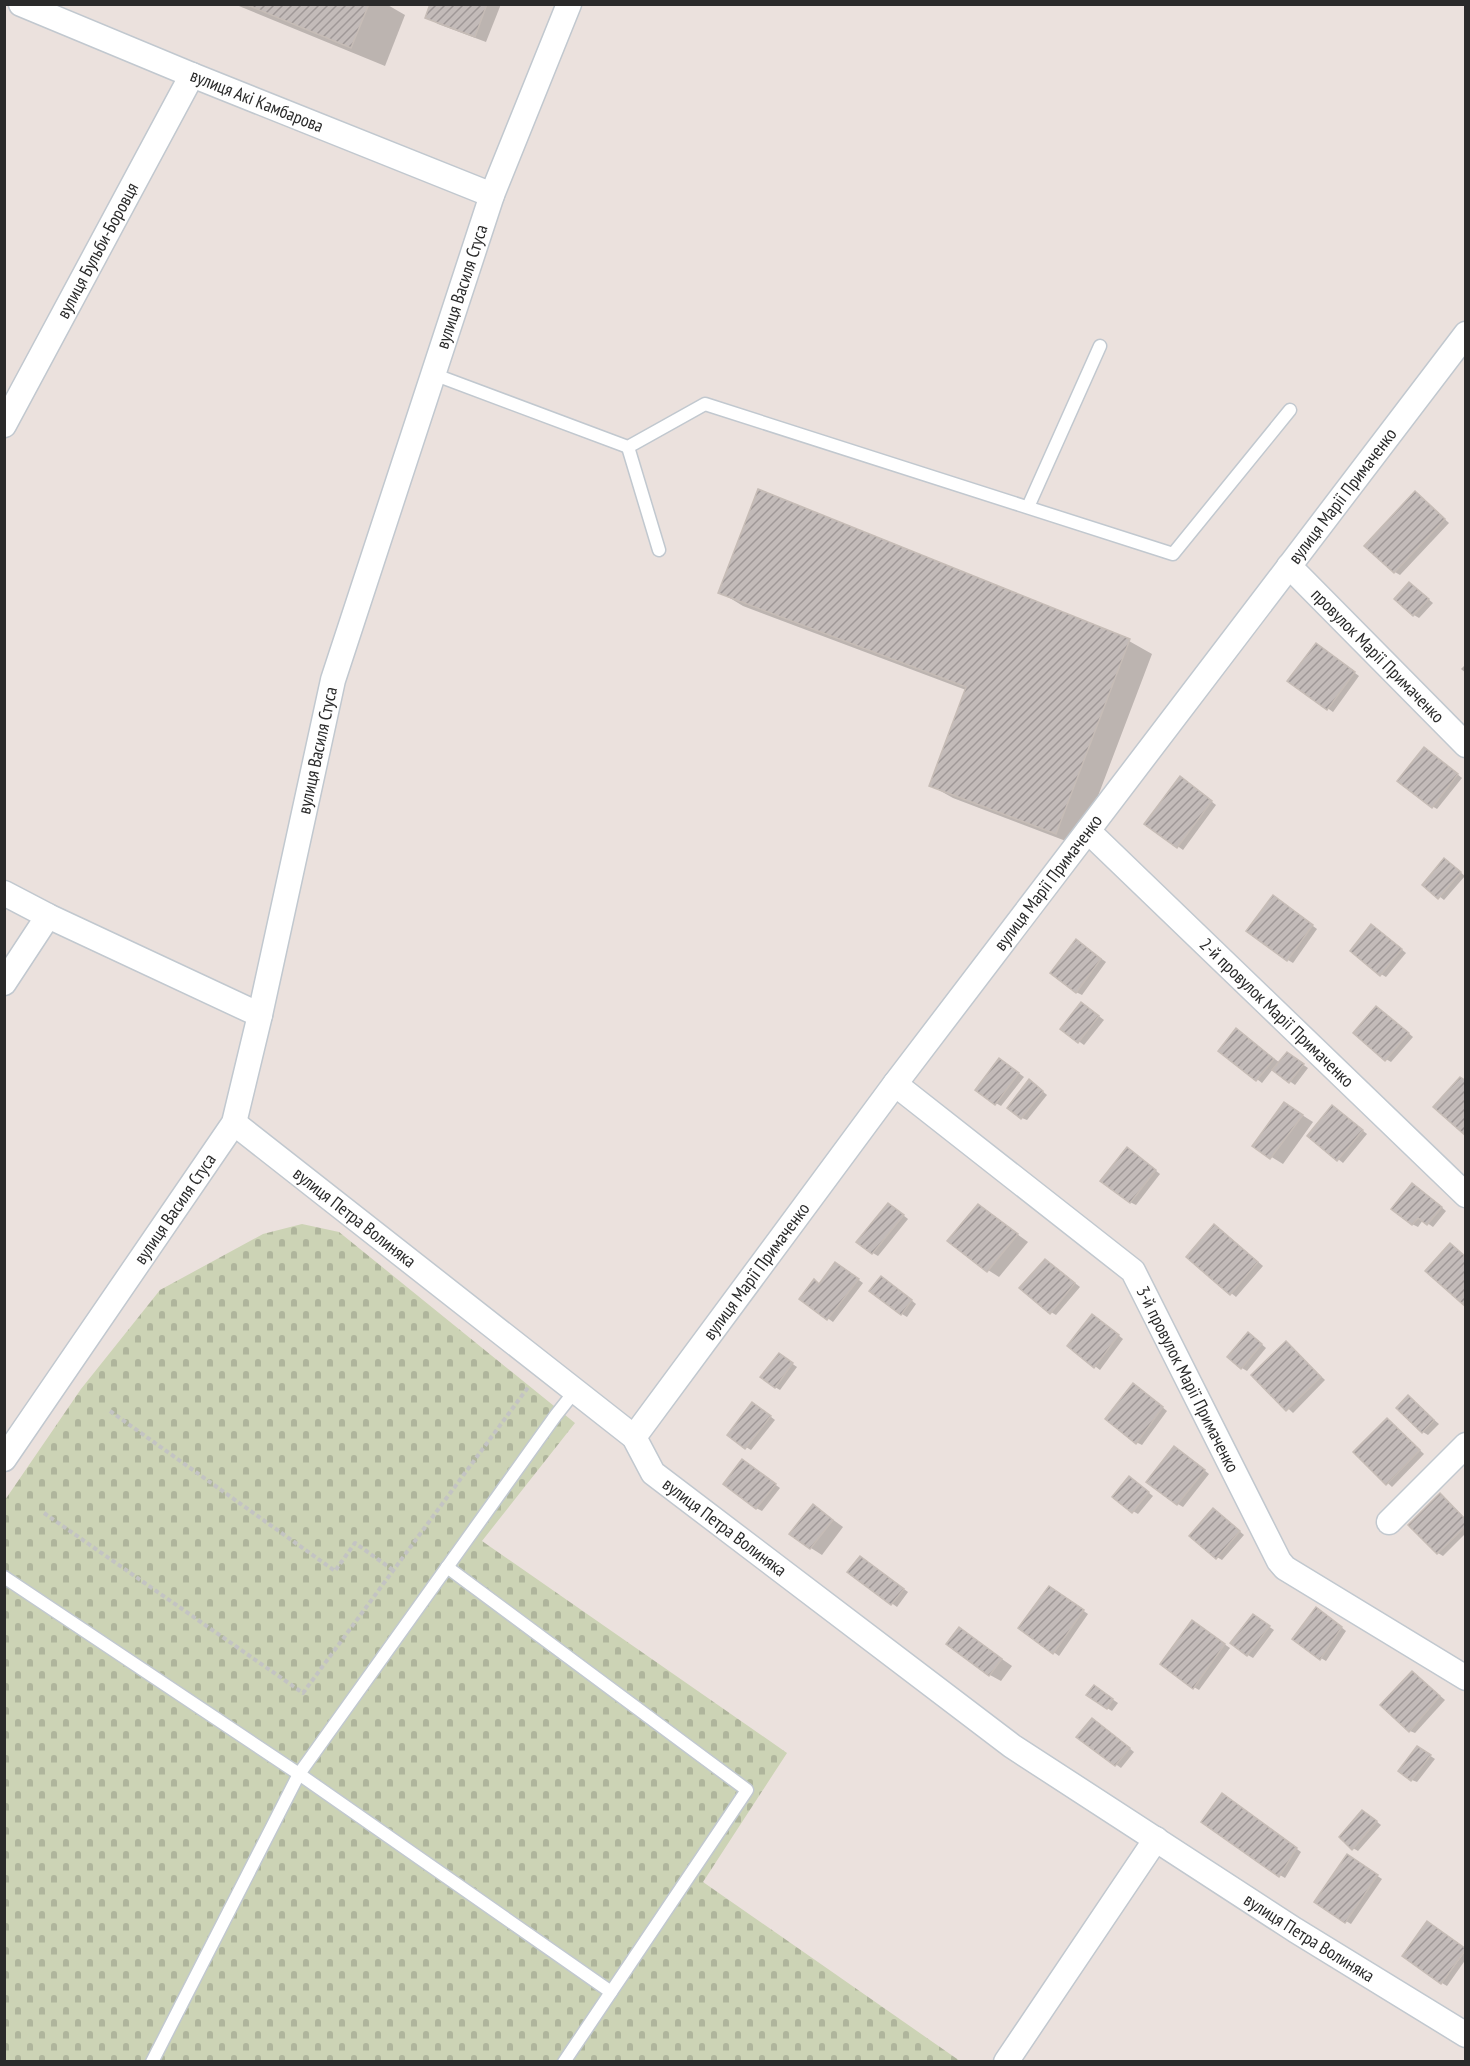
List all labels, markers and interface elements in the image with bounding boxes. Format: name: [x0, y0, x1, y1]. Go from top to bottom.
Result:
street label: вулиця Акі Камбарова: [187, 64, 327, 137]
street label: вулиця Бульби-Боровця: [51, 178, 143, 322]
street label: вулиця Василя Стуса: [430, 222, 493, 352]
street label: вулиця Марії Примаченко: [1283, 423, 1402, 568]
street label: провулок Марії Примаченко: [1306, 583, 1450, 728]
street label: вулиця Василя Стуса: [292, 685, 342, 816]
street label: вулиця Марії Примаченко: [989, 810, 1107, 955]
street label: 2-й провулок Марії Примаченко: [1195, 933, 1359, 1092]
street label: вулиця Василя Стуса: [129, 1149, 221, 1269]
street label: вулиця Петра Волиняка: [289, 1162, 421, 1272]
street label: вулиця Марії Примаченко: [698, 1198, 815, 1344]
street label: 3-й провулок Марії Примаченко: [1132, 1282, 1245, 1476]
street label: вулиця Петра Волиняка: [658, 1472, 791, 1581]
street label: вулиця Петра Волиняка: [1240, 1888, 1379, 1987]

